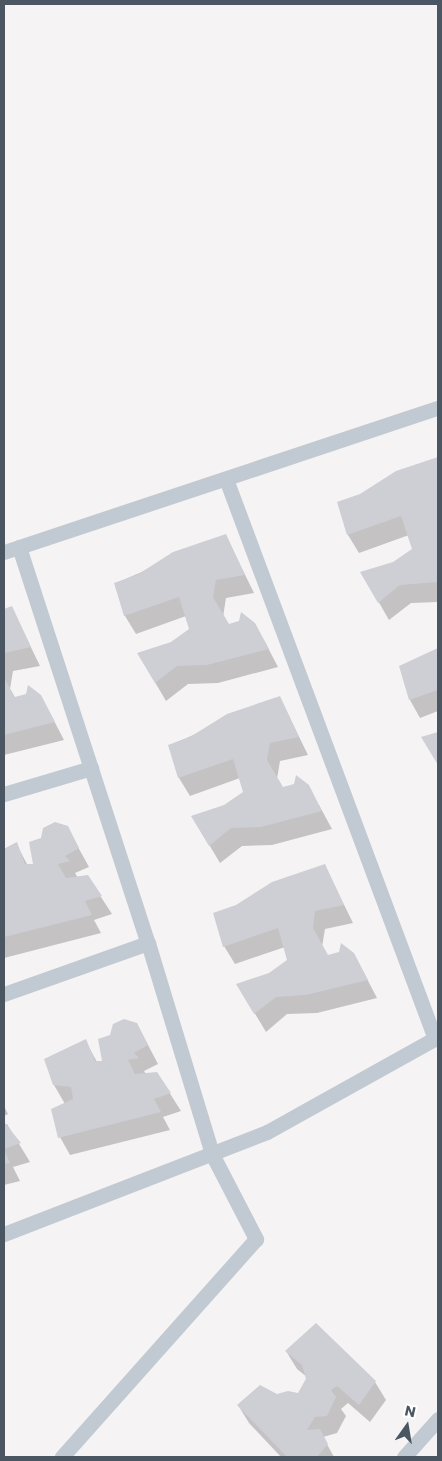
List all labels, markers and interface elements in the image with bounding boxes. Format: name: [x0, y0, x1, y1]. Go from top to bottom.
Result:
text: N: [403, 1400, 418, 1422]
north arrow: [382, 1401, 432, 1451]

